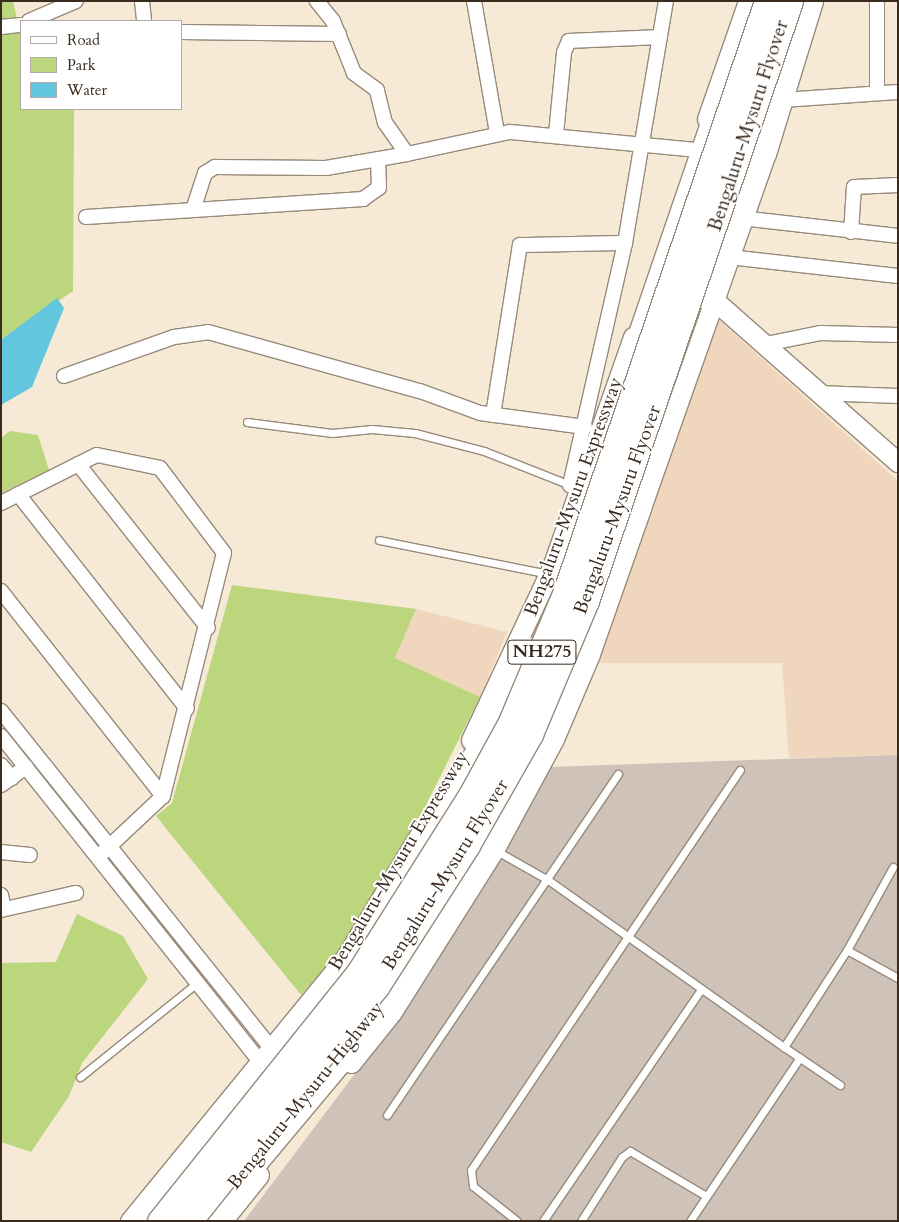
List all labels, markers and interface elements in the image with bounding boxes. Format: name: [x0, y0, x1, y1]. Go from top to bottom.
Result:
street label: Bengaluru-Mysuru Flyover: [704, 18, 794, 234]
legend: [20, 20, 182, 110]
text: Road: [67, 30, 100, 50]
text: Park: [67, 55, 96, 75]
text: Water: [67, 80, 107, 100]
street label: Bengaluru-Mysuru Expressway: [520, 374, 628, 620]
street label: Bengaluru-Mysuru Flyover: [570, 402, 666, 618]
road number: NH275: [507, 636, 577, 668]
street label: Bengaluru-Mysuru Expressway: [324, 747, 474, 975]
street label: Bengaluru-Mysuru Flyover: [378, 775, 514, 975]
street label: Bengaluru-Mysuru Highway: [223, 997, 389, 1195]

